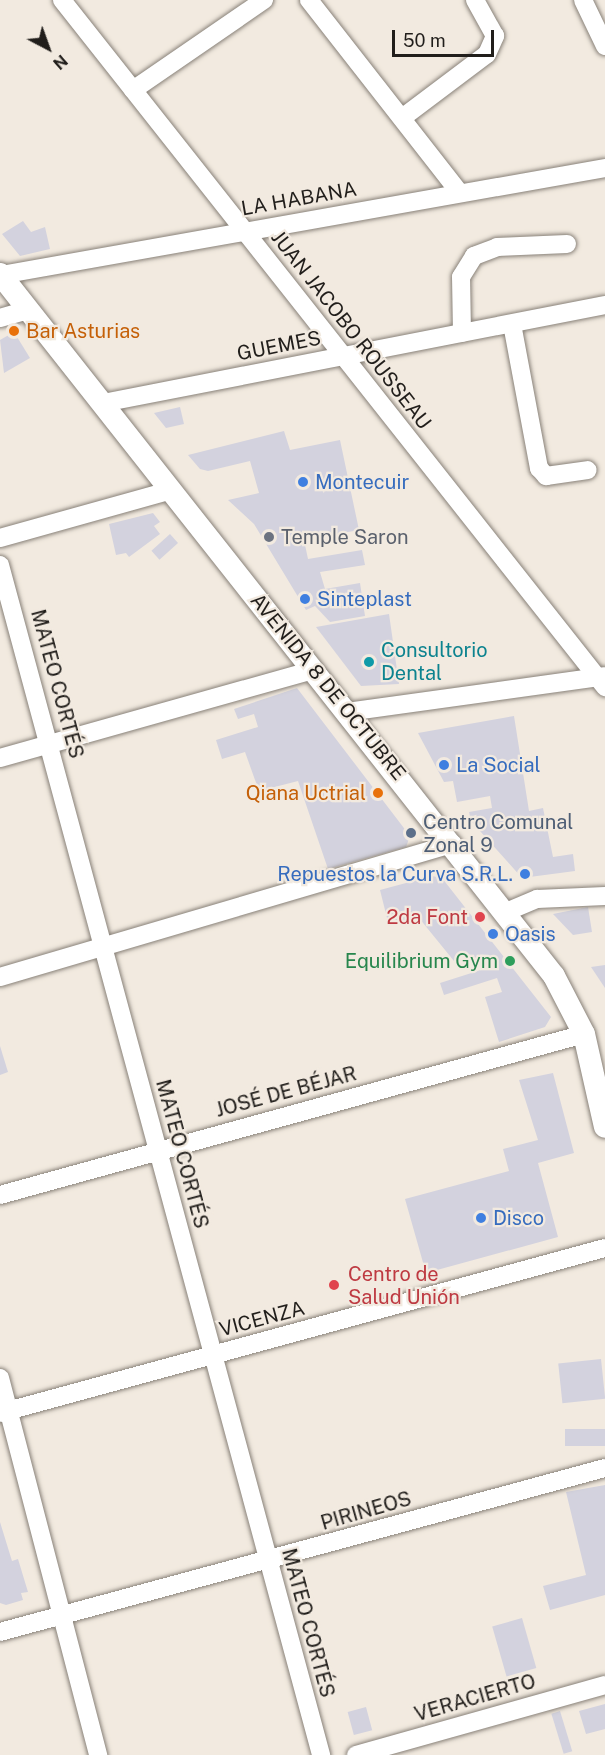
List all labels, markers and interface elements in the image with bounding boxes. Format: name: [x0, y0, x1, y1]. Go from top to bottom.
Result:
north arrow: [18, 18, 78, 78]
scale bar: [395, 18, 497, 56]
text: 50 m: [403, 30, 446, 51]
text: N: [49, 51, 71, 73]
street label: LA HABANA: [239, 177, 359, 221]
street label: JUAN JACOBO ROUSSEAU: [266, 226, 436, 434]
place label: Bar Asturias: [26, 319, 140, 343]
marker: Bar Asturias: [7, 324, 21, 338]
street label: GUEMES: [235, 326, 323, 366]
place label: Montecuir: [315, 470, 409, 494]
marker: Montecuir: [296, 475, 310, 489]
place label: Temple Saron: [281, 525, 409, 549]
marker: Temple Saron: [262, 530, 276, 544]
place label: Sinteplast: [317, 587, 412, 611]
street label: AVENIDA 8 DE OCTUBRE: [245, 589, 411, 785]
marker: Sinteplast: [298, 592, 312, 606]
street label: MATEO CORTÉS: [26, 607, 88, 761]
place label: Consultorio Dental: [381, 638, 488, 685]
marker: Consultorio Dental: [362, 655, 376, 669]
place label: La Social: [456, 753, 541, 777]
marker: La Social: [437, 758, 451, 772]
place label: Qiana Uctrial: [246, 781, 366, 805]
marker: Qiana Uctrial: [371, 786, 385, 800]
place label: Centro Comunal Zonal 9: [423, 810, 574, 857]
marker: Centro Comunal Zonal 9: [404, 826, 418, 840]
place label: Repuestos la Curva S.R.L.: [277, 862, 513, 886]
marker: Repuestos la Curva S.R.L.: [518, 867, 532, 881]
place label: 2da Font: [386, 905, 468, 929]
marker: 2da Font: [473, 910, 487, 924]
place label: Oasis: [505, 922, 556, 946]
marker: Oasis: [486, 927, 500, 941]
place label: Equilibrium Gym: [345, 949, 498, 973]
marker: Equilibrium Gym: [503, 954, 517, 968]
street label: JOSÉ DE BÉJAR: [213, 1062, 359, 1122]
street label: MATEO CORTÉS: [151, 1077, 213, 1231]
place label: Disco: [493, 1206, 544, 1230]
marker: Disco: [474, 1211, 488, 1225]
place label: Centro de Salud Unión: [348, 1262, 460, 1309]
marker: Centro de Salud Unión: [325, 1276, 343, 1294]
street label: VICENZA: [217, 1296, 307, 1342]
street label: PIRINEOS: [318, 1487, 414, 1535]
street label: MATEO CORTÉS: [277, 1546, 339, 1700]
street label: VERACIERTO: [412, 1669, 538, 1727]

